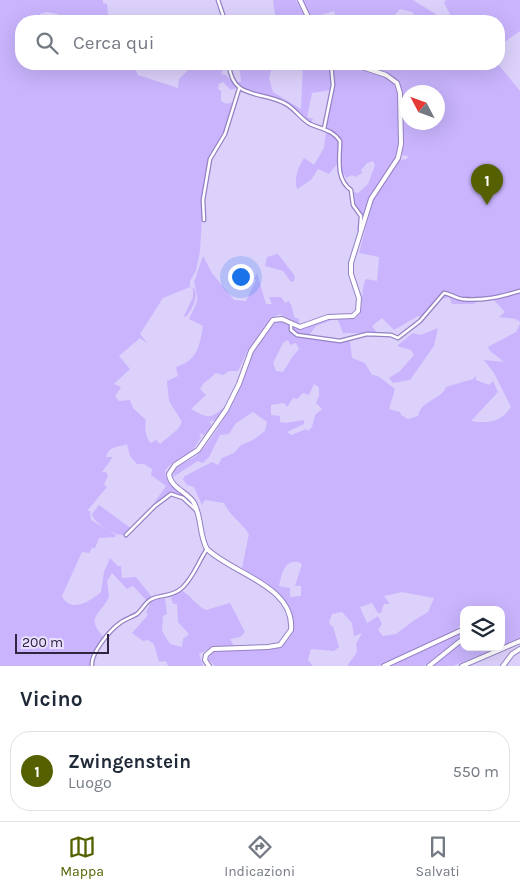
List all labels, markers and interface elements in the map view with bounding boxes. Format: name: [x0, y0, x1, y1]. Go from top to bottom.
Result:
search box: [15, 15, 505, 70]
icon: search: [33, 29, 61, 57]
text: Cerca qui: [73, 32, 154, 54]
north arrow: [400, 85, 445, 130]
pin: 1: [471, 164, 503, 205]
your location: [228, 264, 254, 290]
map controls: [460, 606, 505, 651]
button: layers: [460, 606, 505, 651]
scale bar: [15, 631, 109, 654]
text: 200 m: [22, 634, 63, 651]
text: Vicino: [20, 687, 83, 711]
text: Zwingenstein: [68, 751, 191, 773]
text: 1: [34, 762, 40, 781]
text: 550 m: [453, 762, 499, 781]
text: Luogo: [68, 773, 112, 792]
tab: Mappa: [60, 833, 104, 880]
tab: Indicazioni: [224, 833, 295, 880]
tab: Salvati: [416, 833, 460, 880]

